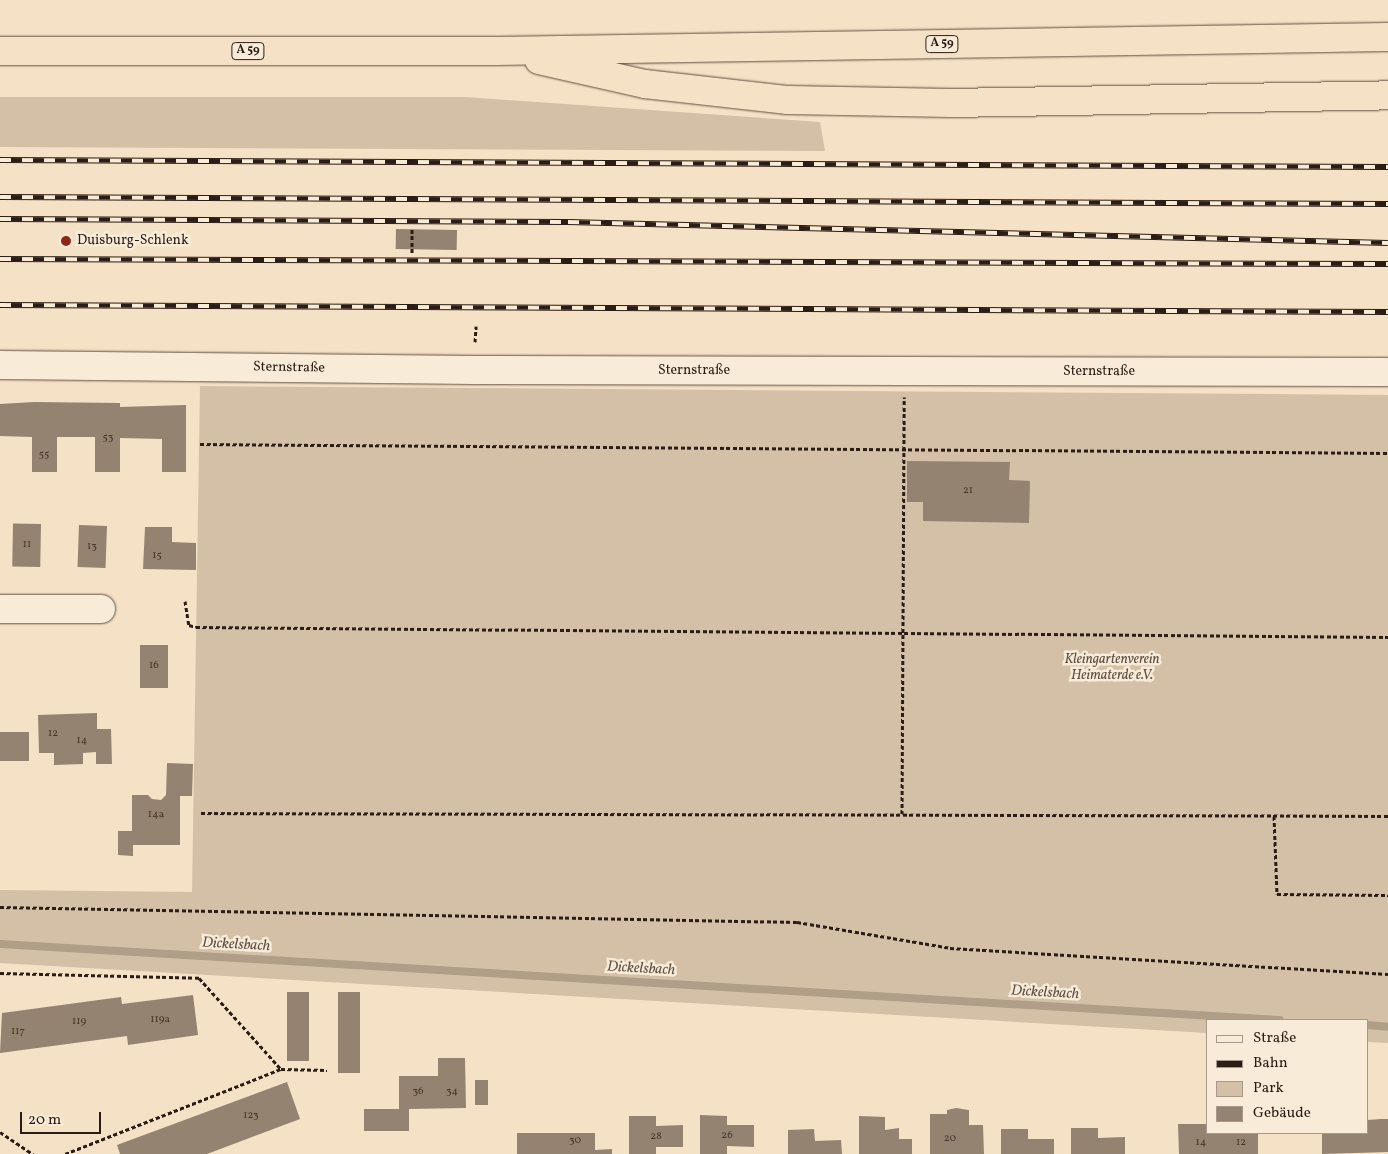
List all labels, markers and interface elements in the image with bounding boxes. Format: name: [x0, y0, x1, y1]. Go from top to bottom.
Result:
road number: A 59: [924, 34, 960, 54]
road number: A 59: [230, 41, 266, 60]
place label: Duisburg-Schlenk: [77, 233, 189, 249]
marker: Duisburg-Schlenk: [59, 234, 73, 248]
street label: Sternstraße: [253, 359, 325, 377]
street label: Sternstraße: [658, 363, 730, 379]
street label: Sternstraße: [1063, 364, 1135, 380]
house number: 53: [103, 431, 113, 445]
house number: 55: [39, 448, 49, 462]
house number: 21: [963, 484, 973, 498]
house number: 11: [23, 538, 31, 552]
house number: 13: [87, 540, 97, 554]
house number: 15: [152, 549, 162, 563]
park label: Kleingartenverein Heimaterde e.V.: [1064, 652, 1160, 684]
house number: 16: [149, 659, 159, 673]
house number: 12: [48, 727, 58, 741]
house number: 14: [77, 734, 87, 748]
house number: 14a: [148, 808, 164, 822]
water label: Dickelsbach: [201, 934, 271, 956]
water label: Dickelsbach: [606, 958, 676, 980]
water label: Dickelsbach: [1010, 982, 1080, 1004]
house number: 119a: [150, 1013, 170, 1027]
house number: 119: [72, 1015, 86, 1029]
legend: [1206, 1019, 1368, 1134]
house number: 117: [11, 1025, 25, 1039]
text: Straße: [1253, 1028, 1296, 1049]
text: Bahn: [1253, 1053, 1288, 1074]
text: Park: [1253, 1078, 1284, 1099]
house number: 36: [412, 1085, 424, 1099]
house number: 34: [446, 1085, 458, 1099]
scale bar: [22, 1102, 104, 1134]
text: Gebäude: [1253, 1103, 1311, 1124]
house number: 123: [243, 1109, 259, 1123]
text: 20 m: [28, 1110, 61, 1131]
house number: 26: [721, 1129, 733, 1143]
house number: 28: [650, 1130, 662, 1144]
house number: 20: [944, 1132, 956, 1146]
house number: 30: [569, 1134, 581, 1148]
house number: 14: [1196, 1136, 1206, 1150]
house number: 12: [1236, 1136, 1246, 1150]

